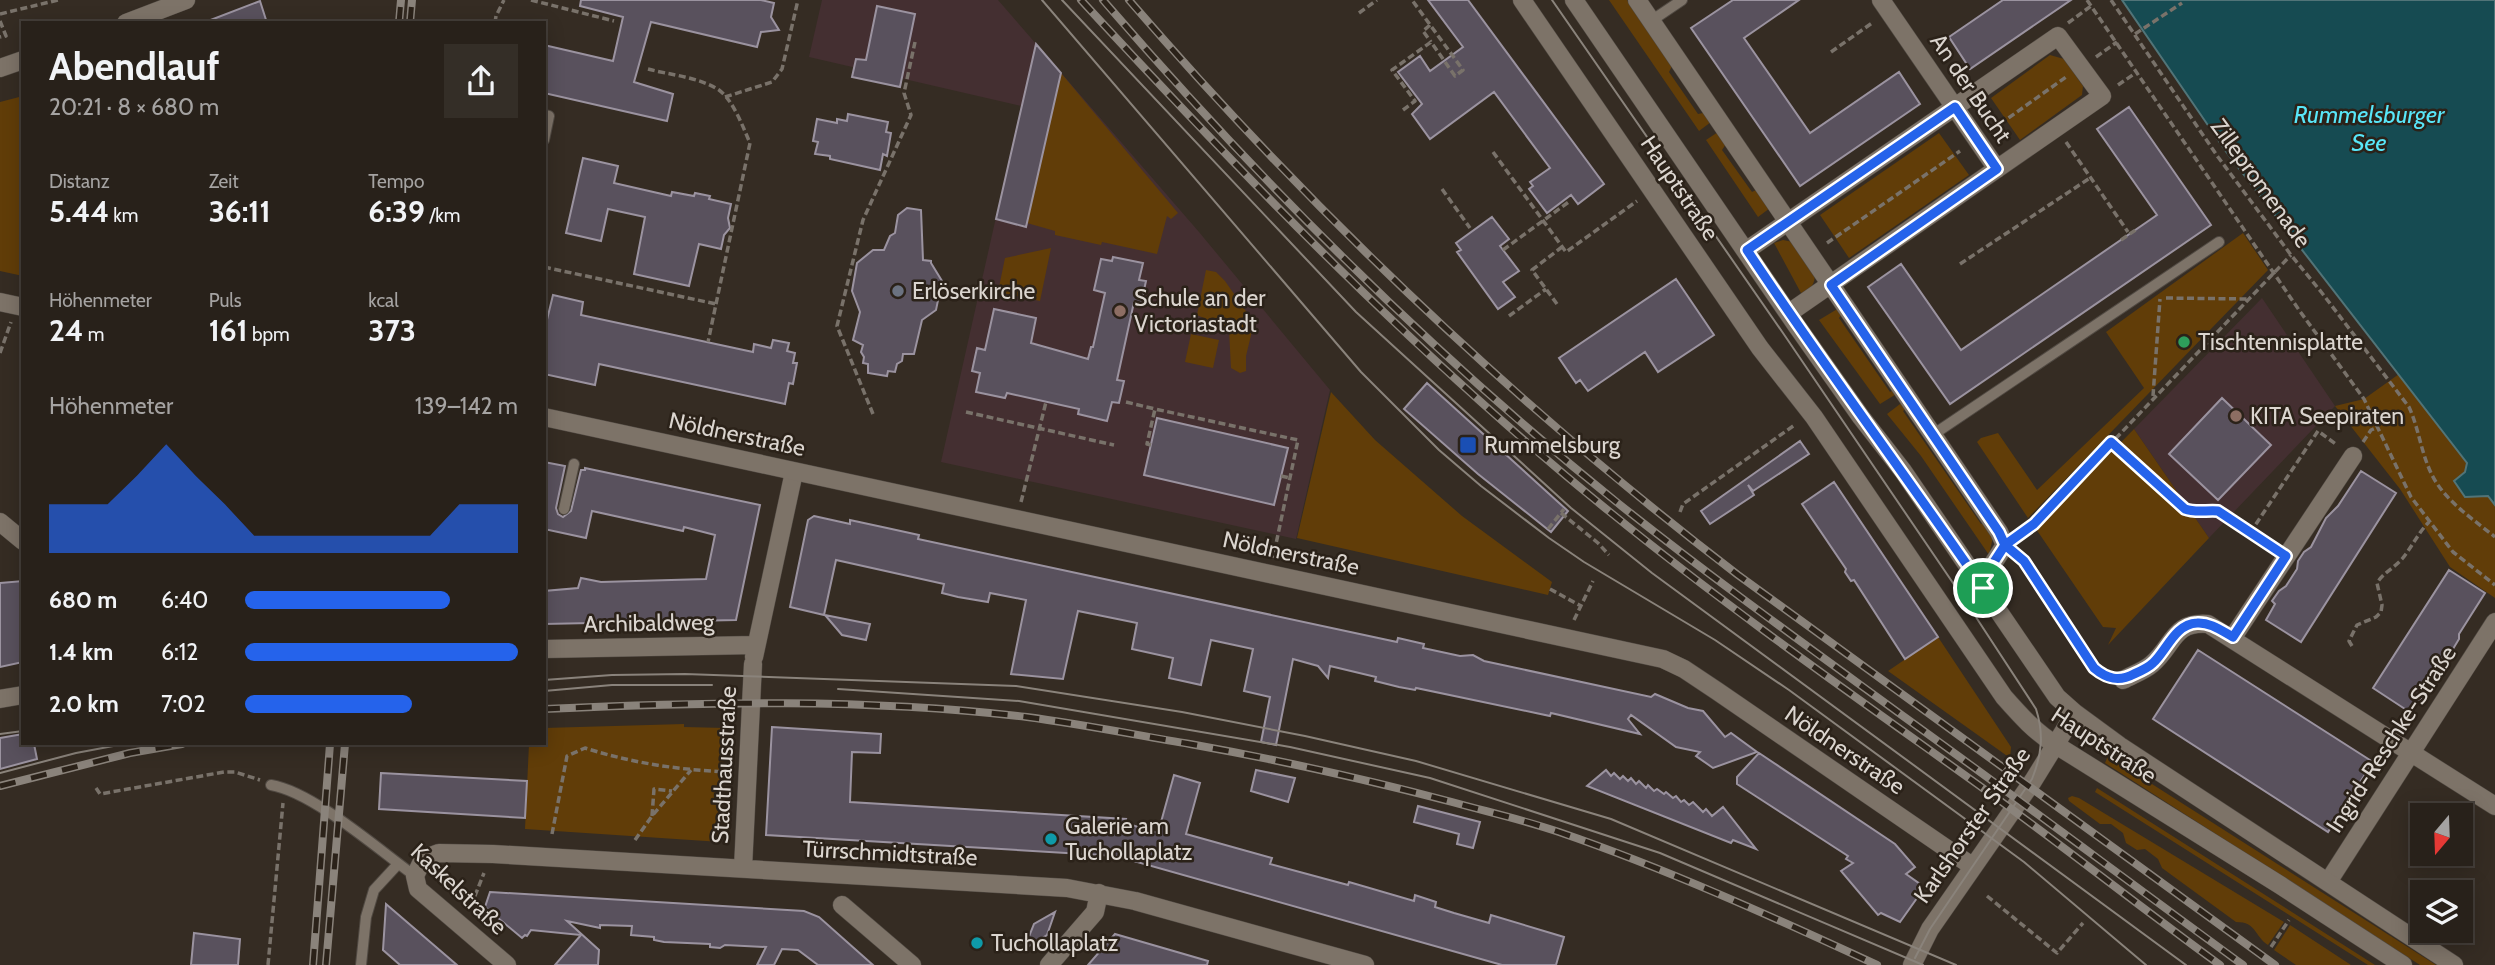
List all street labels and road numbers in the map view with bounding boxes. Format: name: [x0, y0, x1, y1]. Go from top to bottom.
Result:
street label: An der Bucht: [1924, 28, 2018, 148]
street label: Zillepromenade: [2205, 113, 2317, 253]
street label: Hauptstraße: [1635, 130, 1725, 246]
street label: Nöldnerstraße: [666, 406, 808, 462]
street label: Nöldnerstraße: [1220, 525, 1362, 581]
street label: Archibaldweg: [583, 608, 715, 638]
street label: Ingrid-Reschke-Straße: [2320, 640, 2462, 838]
street label: Stadthausstraße: [706, 685, 742, 845]
street label: Nöldnerstraße: [1780, 700, 1911, 801]
street label: Hauptstraße: [2046, 701, 2162, 789]
street label: Karlshorster Straße: [1908, 741, 2036, 908]
street label: Türrschmidtstraße: [802, 834, 978, 872]
street label: Kaskelstraße: [405, 838, 513, 941]

